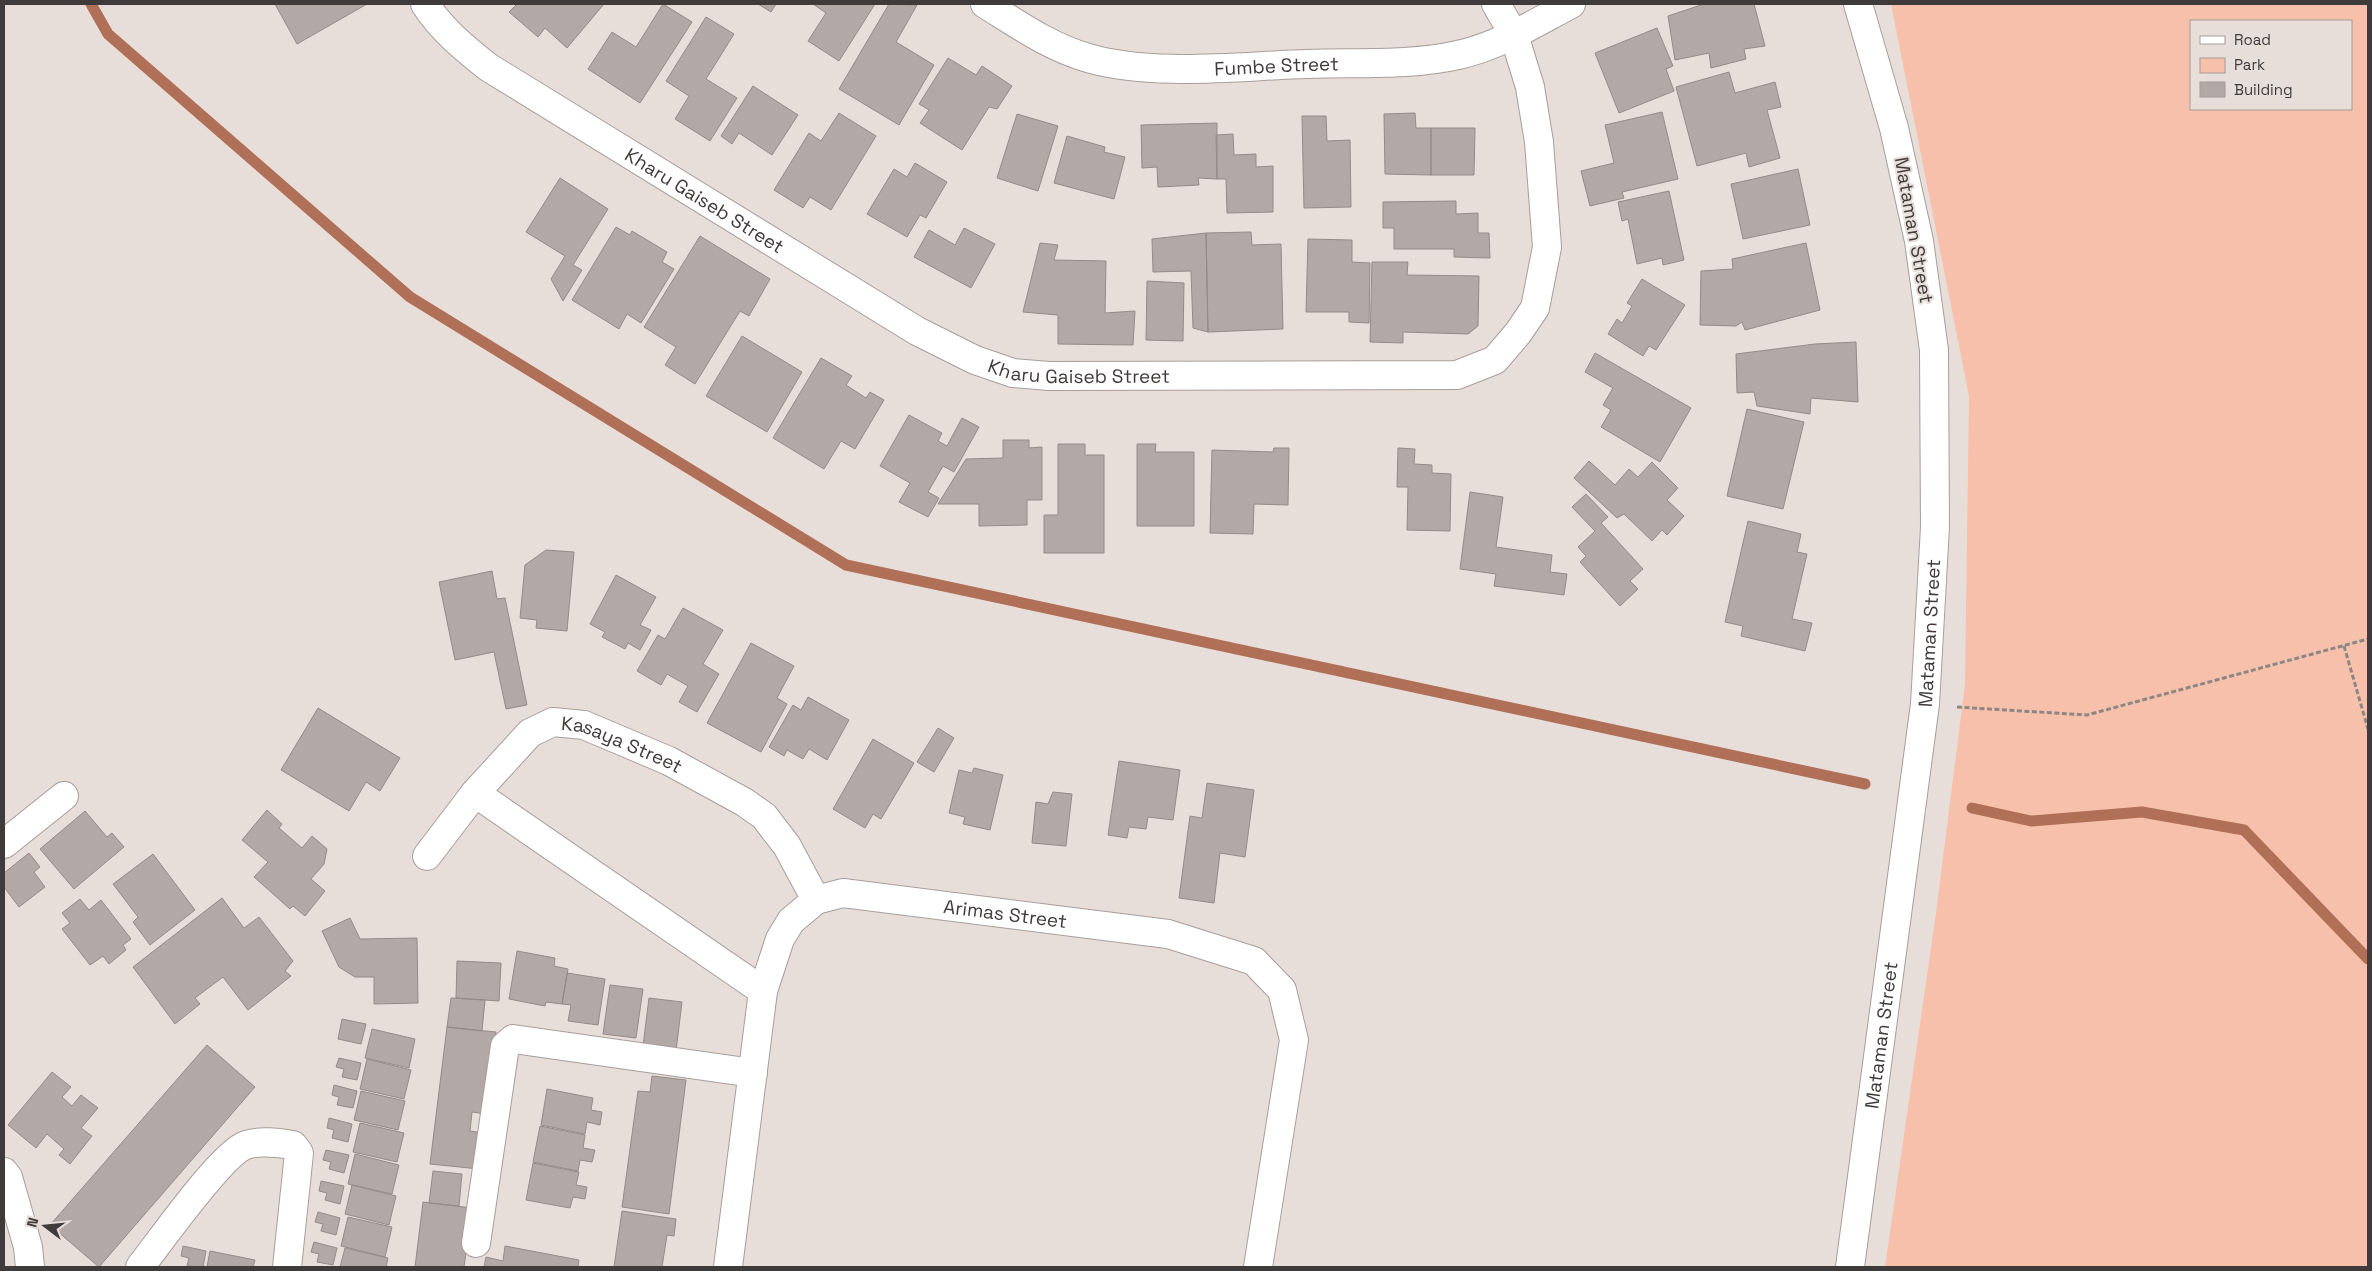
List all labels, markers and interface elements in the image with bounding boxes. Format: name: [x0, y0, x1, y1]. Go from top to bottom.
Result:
legend: [2190, 20, 2352, 110]
text: Road: [2234, 30, 2271, 49]
street label: Fumbe Street: [1214, 51, 1339, 81]
text: Park: [2234, 55, 2265, 74]
text: Building: [2234, 80, 2293, 99]
street label: Kharu Gaiseb Street: [620, 142, 789, 259]
street label: Mataman Street: [1889, 155, 1939, 305]
street label: Kharu Gaiseb Street: [985, 353, 1170, 389]
street label: Mataman Street: [1912, 558, 1946, 708]
street label: Kasaya Street: [560, 710, 687, 779]
street label: Arimas Street: [942, 893, 1068, 934]
street label: Mataman Street: [1859, 960, 1903, 1110]
north arrow: [20, 1201, 70, 1251]
text: N: [23, 1215, 42, 1229]

